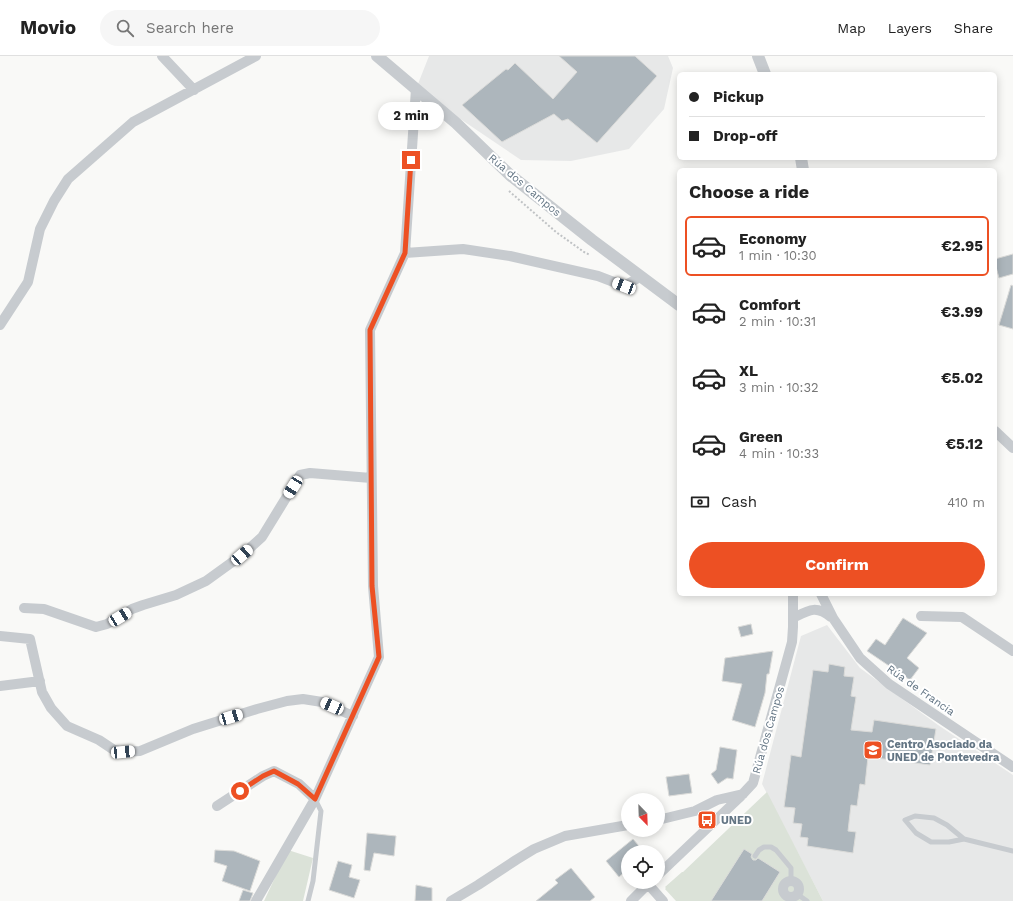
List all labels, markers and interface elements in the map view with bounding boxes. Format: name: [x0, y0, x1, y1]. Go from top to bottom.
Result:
search box: [100, 10, 380, 46]
text: Movio: [20, 16, 76, 39]
icon: search: [114, 17, 136, 39]
text: Search here: [146, 19, 234, 37]
text: Map: [837, 20, 866, 36]
text: Layers: [888, 20, 932, 36]
text: Share: [954, 20, 993, 36]
text: Pickup: [713, 88, 764, 106]
callout: 2 min: [378, 102, 444, 130]
text: 2 min: [393, 108, 429, 123]
text: Drop-off: [713, 127, 778, 145]
route end: [402, 151, 420, 169]
street label: Rúa dos Campos: [486, 151, 564, 220]
text: Choose a ride: [689, 181, 809, 202]
icon: car: [691, 228, 727, 264]
text: Economy: [739, 230, 806, 248]
text: €2.95: [941, 237, 983, 255]
text: 1 min · 10:30: [739, 248, 817, 263]
car: [611, 276, 637, 296]
icon: car: [691, 294, 727, 330]
text: Comfort: [739, 296, 800, 314]
text: €3.99: [941, 303, 983, 321]
text: 2 min · 10:31: [739, 314, 816, 329]
icon: car: [691, 360, 727, 396]
text: XL: [739, 362, 758, 380]
text: €5.02: [941, 369, 983, 387]
text: 3 min · 10:32: [739, 380, 819, 395]
icon: car: [691, 426, 727, 462]
text: Green: [739, 428, 783, 446]
text: €5.12: [945, 435, 983, 453]
text: 4 min · 10:33: [739, 446, 819, 461]
car: [282, 474, 304, 500]
icon: cash: [689, 491, 711, 513]
text: Cash: [721, 493, 757, 511]
text: 410 m: [947, 495, 985, 510]
button: Confirm: [689, 542, 985, 588]
car: [229, 543, 255, 567]
car: [107, 606, 133, 628]
street label: Rúa de Francia: [884, 662, 957, 719]
street label: Rúa dos Campos: [750, 685, 787, 775]
car: [319, 696, 345, 716]
car: [218, 708, 244, 726]
place label: Centro Asociado da UNED de Pontevedra: [887, 738, 1000, 764]
school or university icon: Centro Asociado da UNED de Pontevedra: [862, 739, 884, 761]
car: [111, 745, 135, 759]
route start: [231, 782, 249, 800]
north arrow: [621, 793, 665, 837]
map controls: [621, 793, 665, 889]
bus stop icon: UNED: [696, 809, 718, 831]
place label: UNED: [721, 814, 752, 827]
button: locate: [621, 845, 665, 889]

